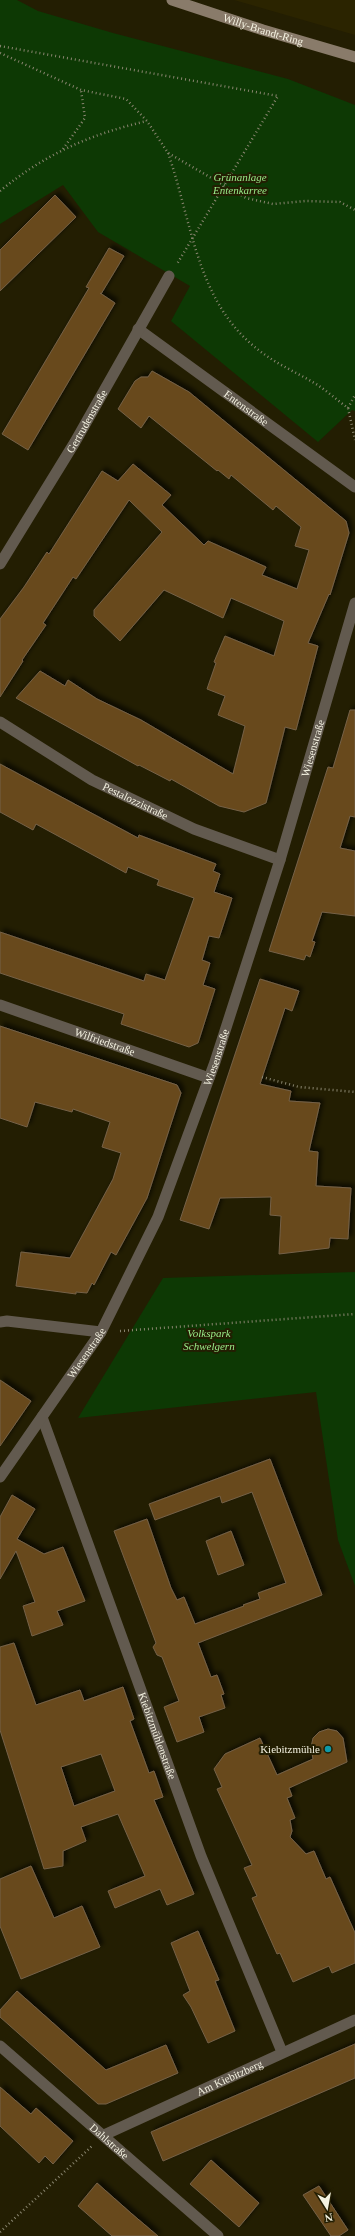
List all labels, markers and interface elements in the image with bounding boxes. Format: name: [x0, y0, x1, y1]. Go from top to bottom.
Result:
street label: Willy-Brandt-Ring: [222, 11, 305, 48]
park label: Grünanlage Entenkarree: [212, 171, 267, 196]
street label: Gertrudenstraße: [64, 387, 109, 455]
street label: Entenstraße: [222, 388, 271, 428]
street label: Wiesenstraße: [299, 718, 327, 778]
street label: Pestalozzistraße: [101, 780, 170, 822]
street label: Wilfriedstraße: [73, 1026, 137, 1058]
street label: Wiesenstraße: [201, 1027, 231, 1087]
street label: Wiesenstraße: [65, 1326, 108, 1381]
park label: Volkspark Schwelgern: [183, 1327, 235, 1352]
street label: Kiebitzmühlenstraße: [136, 1691, 179, 1781]
place label: Kiebitzmühle: [260, 1743, 320, 1755]
marker: Kiebitzmühle: [323, 1744, 333, 1754]
street label: Am Kiebitzberg: [195, 2057, 265, 2098]
street label: Dahlstraße: [87, 2121, 131, 2162]
north arrow: [307, 2188, 347, 2228]
text: N: [324, 2211, 334, 2224]

